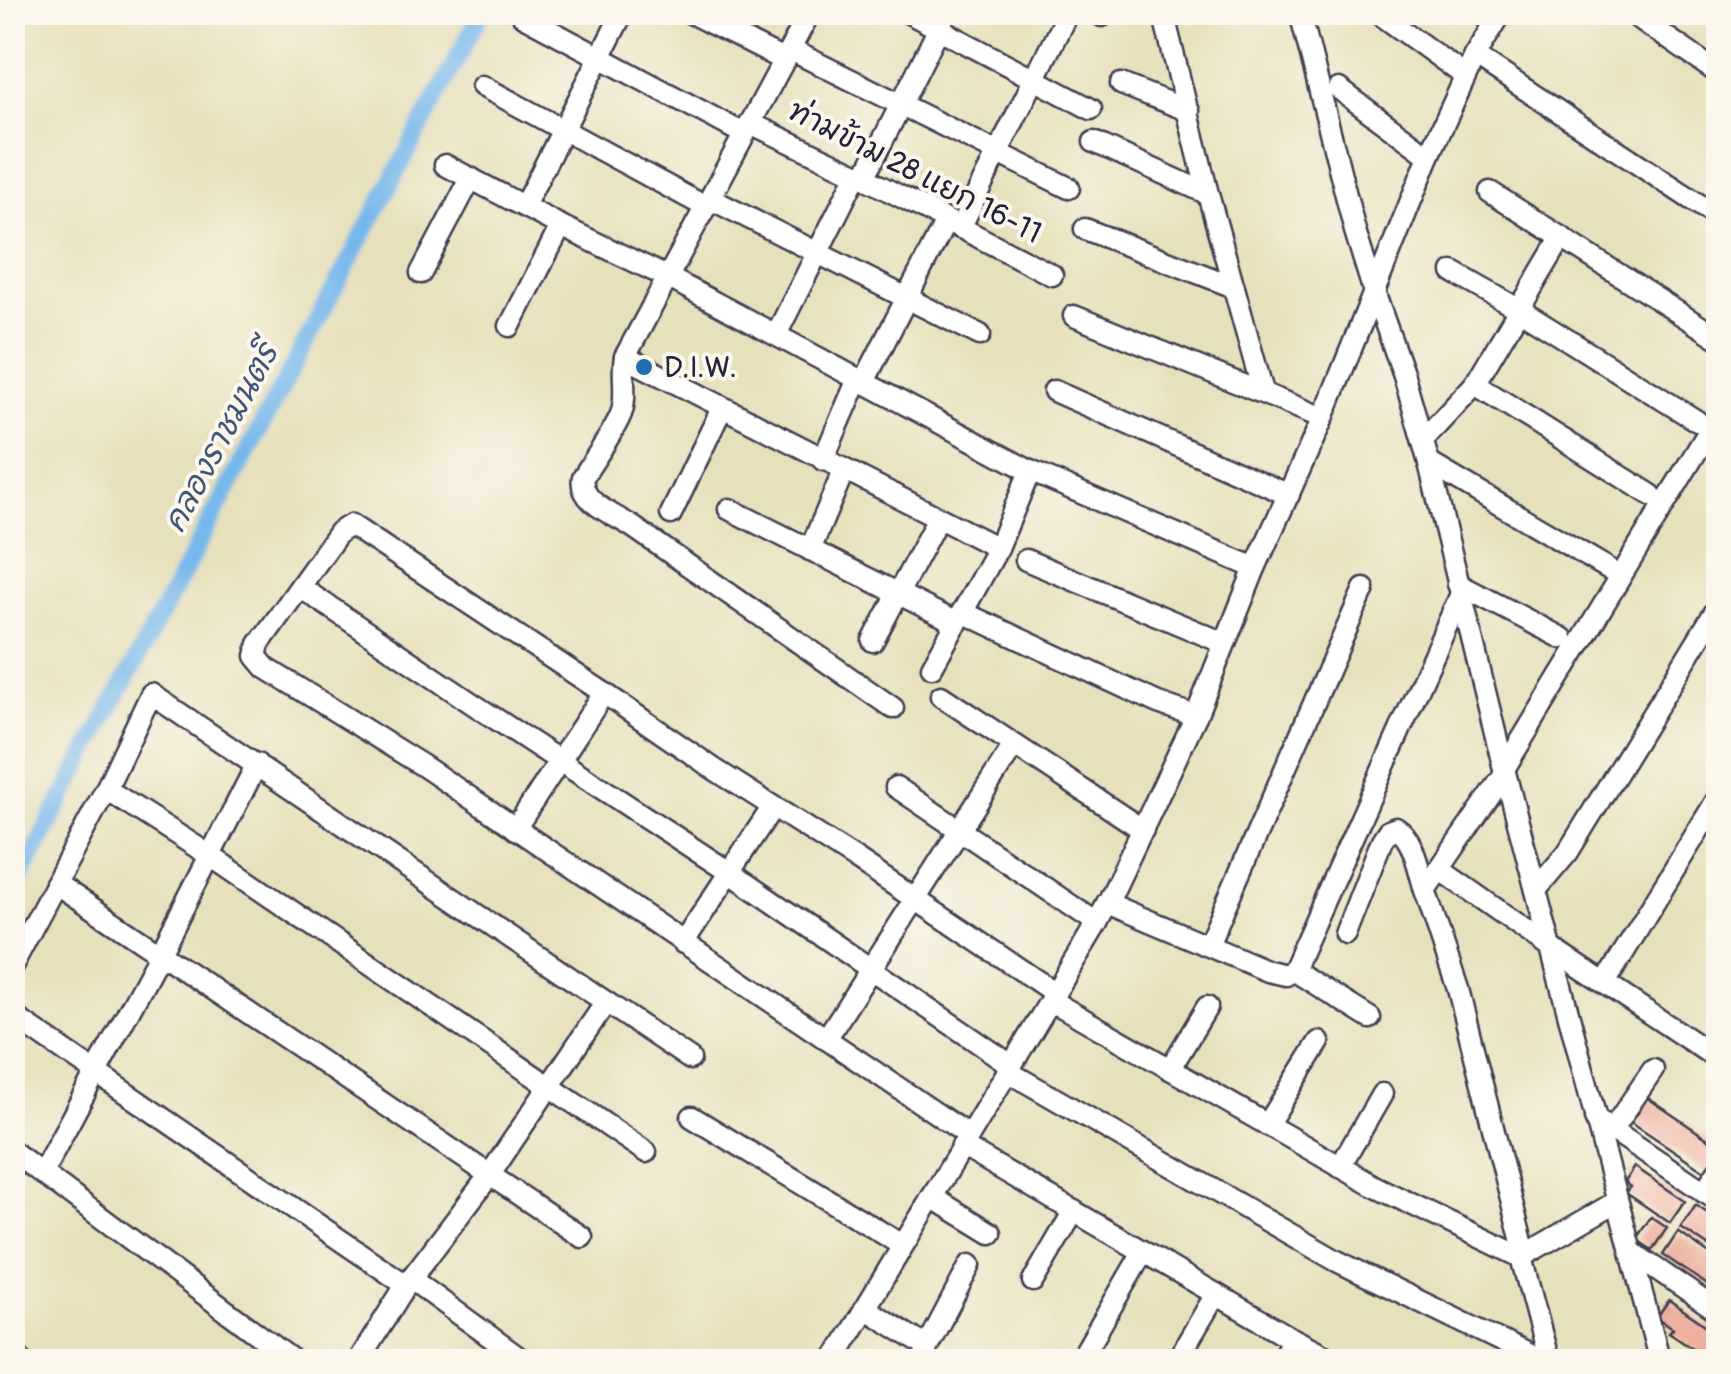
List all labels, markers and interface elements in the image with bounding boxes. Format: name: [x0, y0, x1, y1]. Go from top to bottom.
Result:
street label: ท่ามข้าม 28 แยก 16-11: [782, 90, 1049, 252]
water label: คลองราชมนตรี: [155, 331, 291, 539]
place label: D.I.W.: [664, 349, 737, 386]
marker: D.I.W.: [633, 356, 655, 378]

